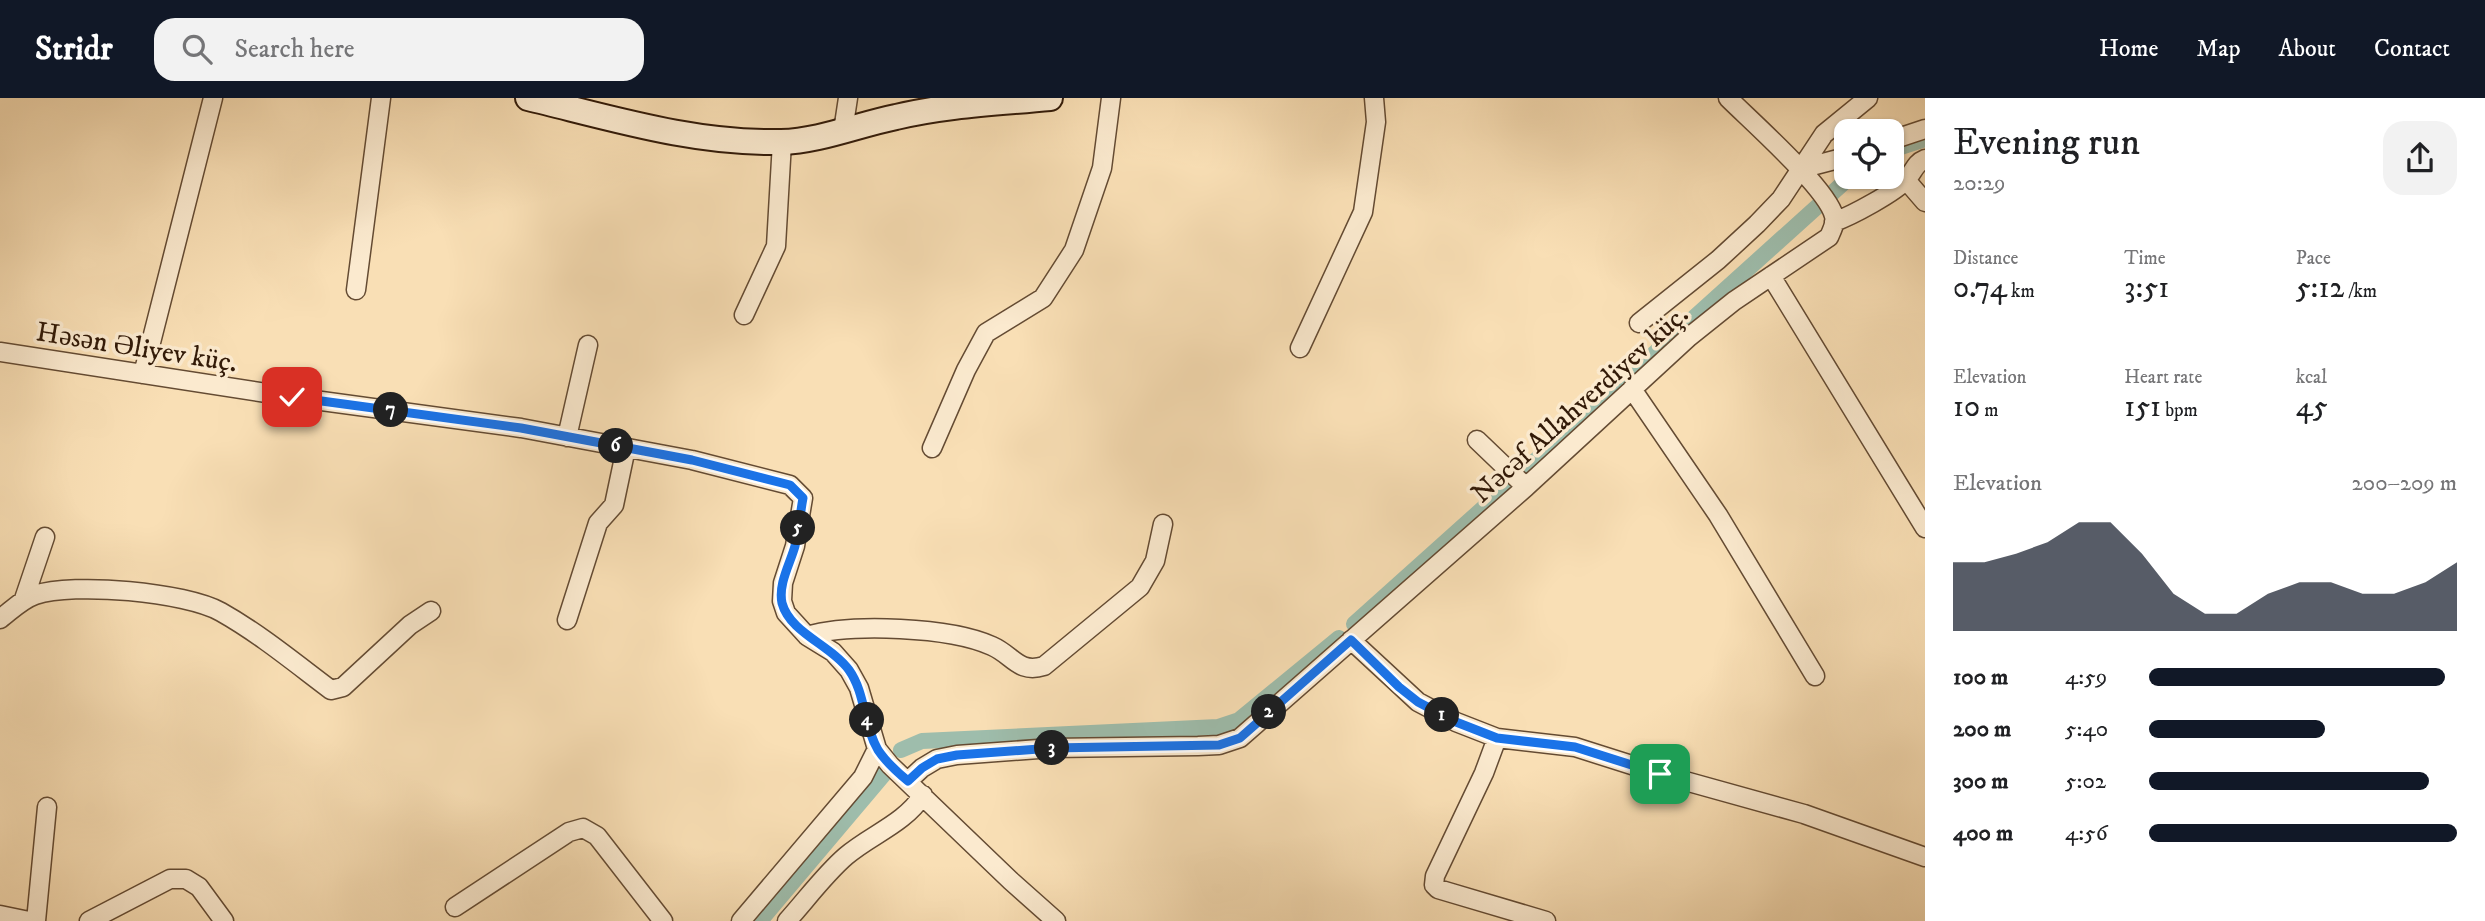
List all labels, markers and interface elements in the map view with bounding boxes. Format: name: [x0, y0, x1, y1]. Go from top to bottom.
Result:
search box: [154, 18, 644, 81]
text: Stridr: [35, 29, 112, 70]
icon: search: [178, 30, 216, 68]
text: Search here: [234, 33, 355, 66]
text: Home: [2099, 34, 2158, 64]
text: Map: [2196, 34, 2241, 64]
text: About: [2279, 34, 2336, 64]
text: Contact: [2374, 34, 2450, 64]
map controls: [1834, 119, 1904, 189]
button: locate: [1834, 119, 1904, 189]
text: Evening run: [1953, 119, 2140, 167]
button: share: [2383, 121, 2457, 195]
text: 20:29: [1953, 169, 2005, 198]
text: Distance: [1953, 247, 2018, 270]
text: Time: [2124, 247, 2166, 270]
text: Pace: [2296, 247, 2331, 270]
text: 0.74: [1953, 270, 2007, 307]
text: 3:51: [2124, 270, 2169, 307]
text: 5:12: [2296, 270, 2344, 307]
text: km: [2007, 280, 2035, 303]
text: /km: [2344, 280, 2377, 303]
street label: Nəcəf Allahverdiyev küç.: [1464, 297, 1696, 511]
street label: Həsən Əliyev küç.: [34, 314, 240, 381]
text: Elevation: [1953, 366, 2027, 389]
text: Heart rate: [2124, 366, 2202, 389]
text: kcal: [2296, 366, 2327, 389]
pin: [262, 367, 322, 427]
icon: check: [273, 378, 311, 416]
text: 10: [1953, 389, 1980, 426]
text: 151: [2124, 389, 2161, 426]
text: 45: [2296, 389, 2328, 426]
pin: 7: [374, 392, 408, 428]
text: 7: [385, 398, 396, 421]
text: m: [1980, 399, 1998, 422]
text: bpm: [2161, 399, 2198, 422]
pin: 6: [598, 428, 634, 464]
text: 6: [611, 434, 620, 457]
text: Elevation: [1953, 469, 2042, 498]
text: 200–209 m: [2351, 469, 2457, 498]
pin: 5: [780, 510, 816, 546]
text: 5: [793, 516, 802, 539]
text: 100 m: [1953, 663, 2008, 692]
text: 4:59: [2065, 663, 2107, 692]
pin: 2: [1252, 694, 1286, 730]
pin: 1: [1424, 698, 1460, 732]
text: 2: [1264, 700, 1273, 723]
pin: 4: [850, 702, 884, 738]
text: 1: [1438, 703, 1445, 726]
text: 4: [861, 708, 872, 731]
text: 200 m: [1953, 715, 2011, 744]
text: 5:40: [2065, 715, 2108, 744]
pin: 3: [1034, 730, 1070, 766]
text: 3: [1048, 736, 1055, 759]
pin: [1630, 744, 1690, 804]
icon: arrive: [1641, 755, 1679, 793]
text: 300 m: [1953, 767, 2009, 796]
text: 5:02: [2065, 767, 2106, 796]
text: 400 m: [1953, 819, 2013, 848]
text: 4:56: [2065, 819, 2108, 848]

